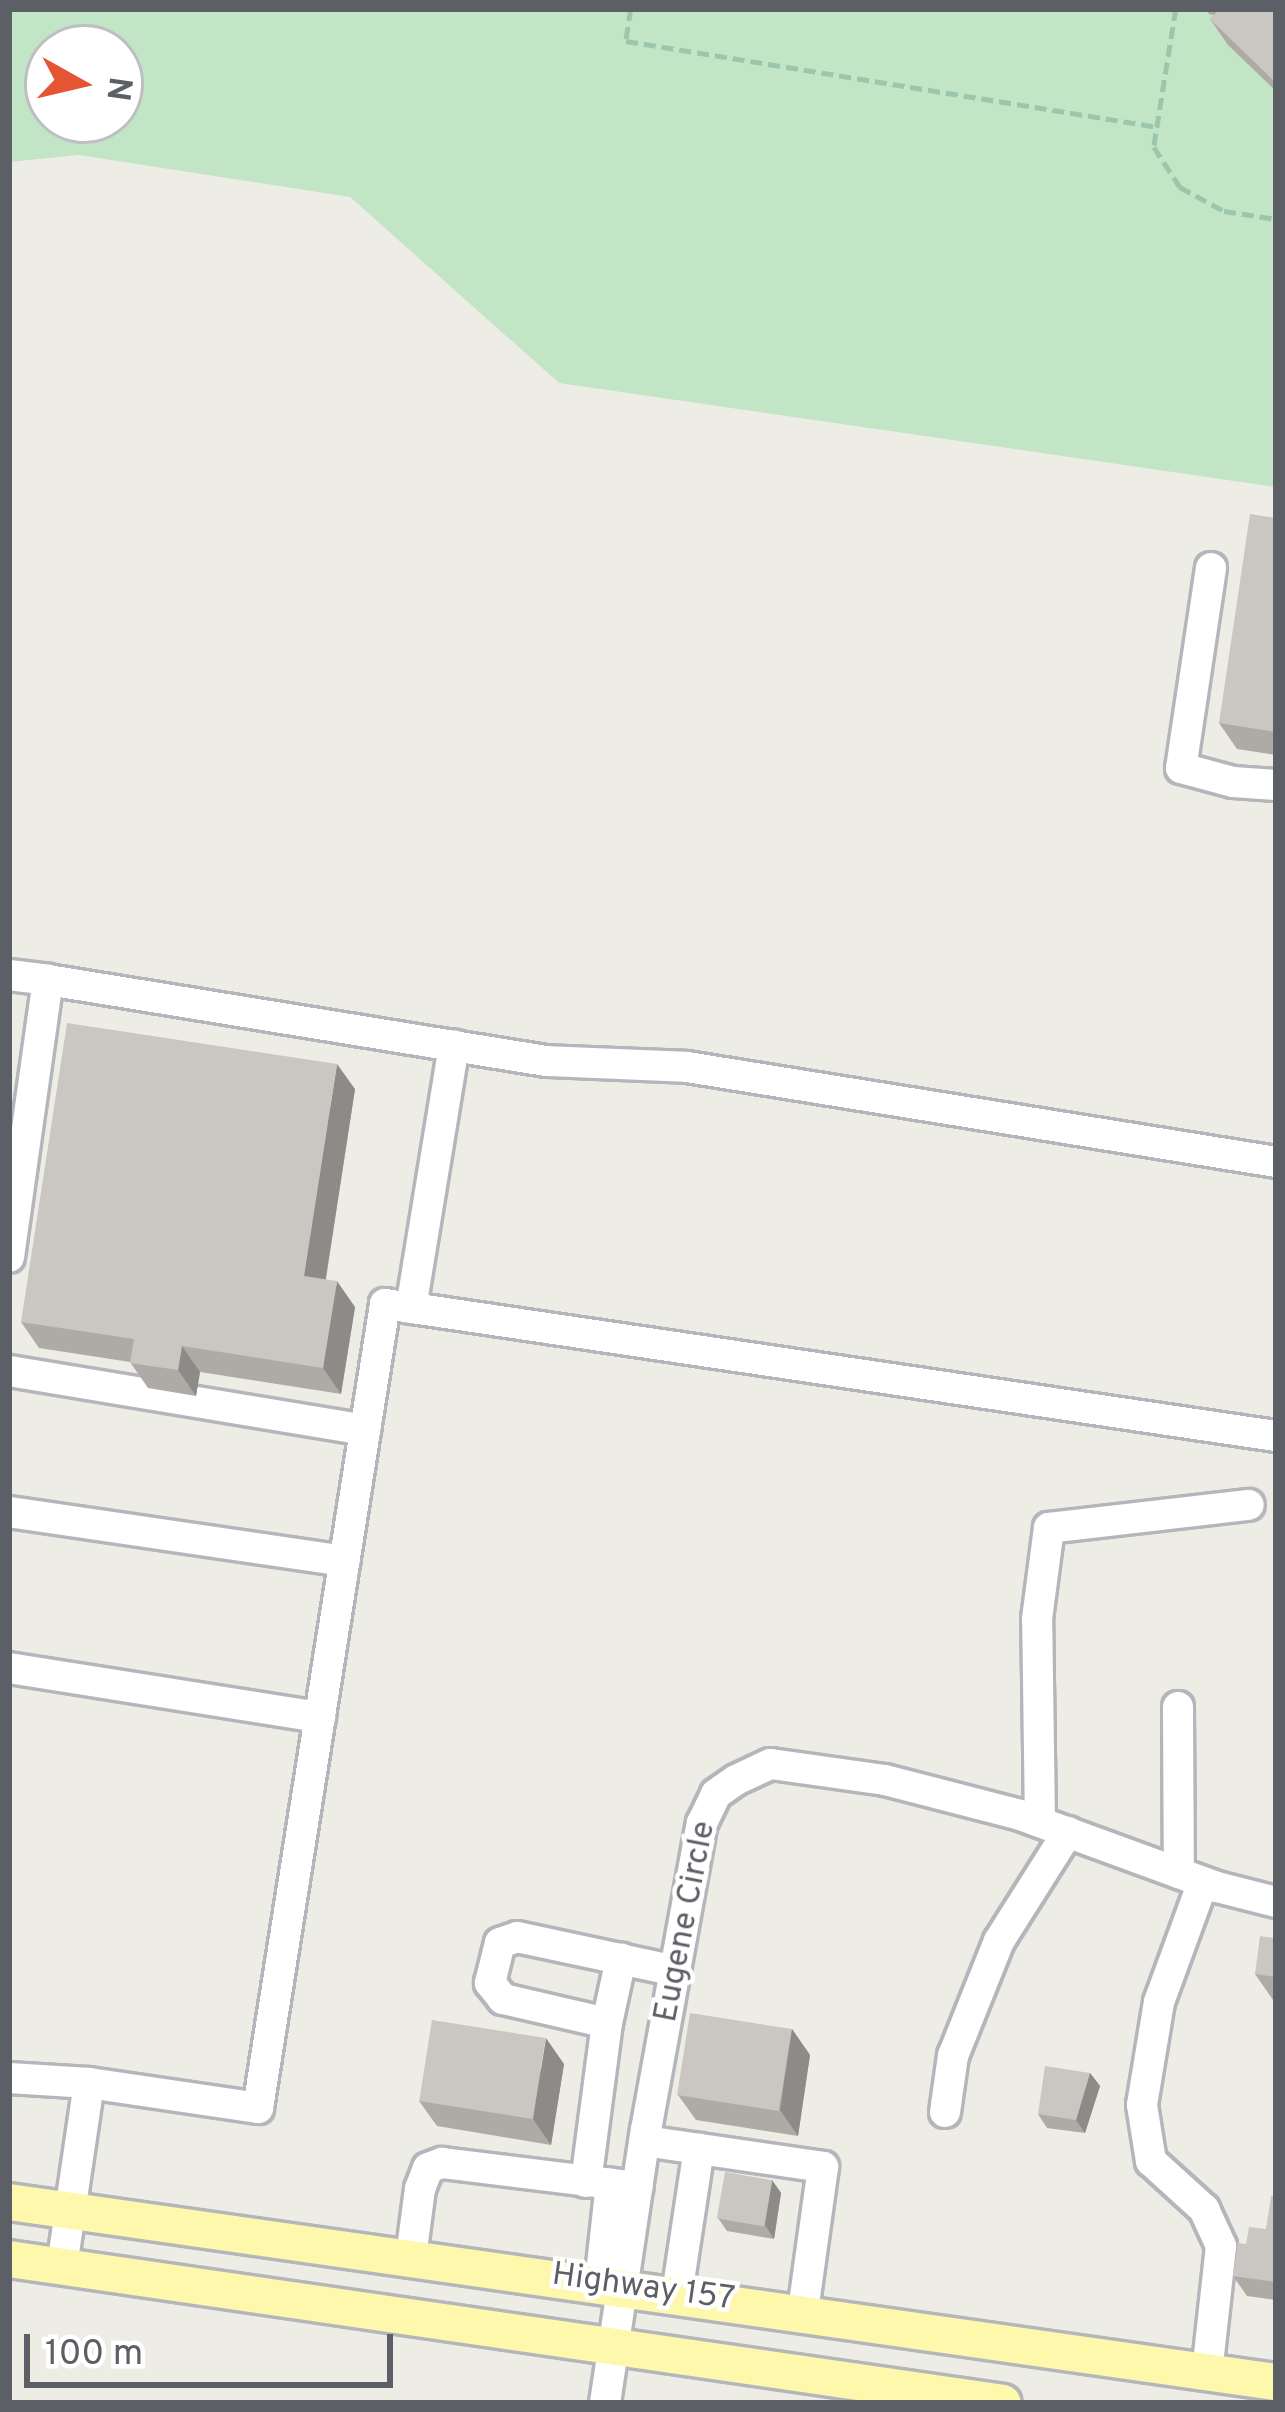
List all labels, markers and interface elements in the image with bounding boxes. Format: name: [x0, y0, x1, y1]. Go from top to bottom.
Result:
north arrow: [24, 24, 144, 144]
text: N: [94, 74, 139, 103]
street label: Eugene Circle: [648, 1818, 726, 2026]
street label: Highway 157: [549, 2257, 737, 2321]
scale bar: [30, 2310, 399, 2384]
text: 100 m: [45, 2332, 143, 2378]

